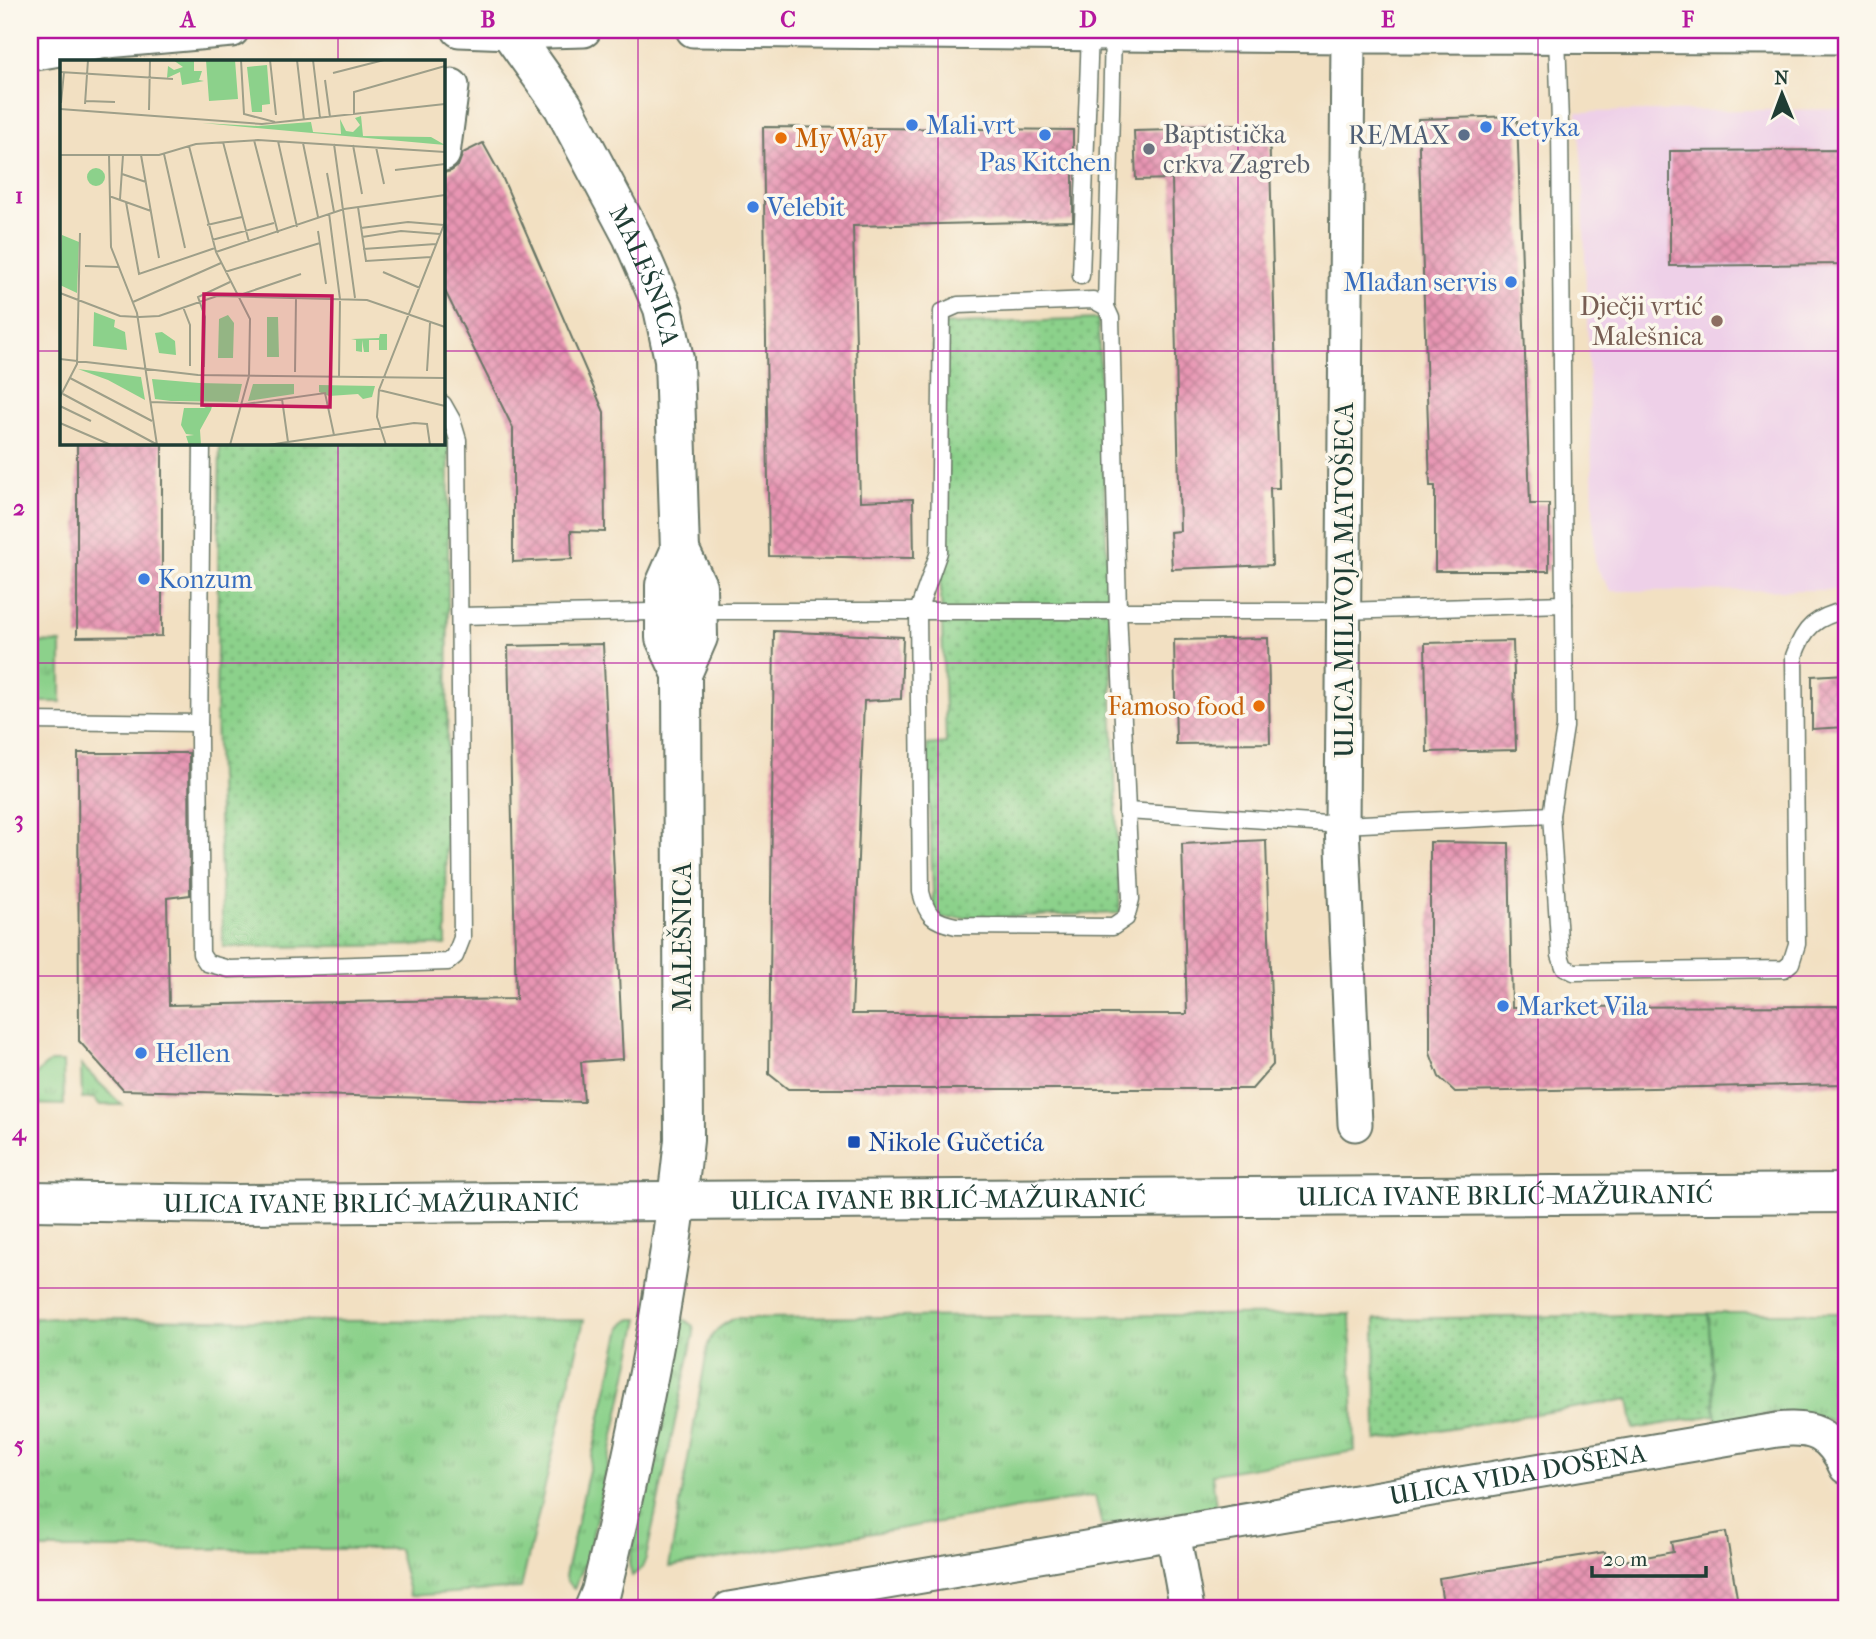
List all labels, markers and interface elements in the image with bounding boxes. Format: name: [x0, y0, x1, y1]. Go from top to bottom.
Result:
text: A: [179, 6, 197, 33]
text: B: [481, 6, 496, 33]
text: C: [780, 6, 796, 33]
text: D: [1079, 6, 1097, 33]
text: E: [1381, 6, 1395, 33]
text: F: [1681, 6, 1695, 33]
inset map: [60, 60, 444, 444]
north arrow: [1746, 60, 1816, 130]
text: N: [1774, 67, 1790, 89]
place label: Mali vrt: [926, 110, 1017, 141]
place label: Ketyka: [1500, 112, 1581, 143]
marker: Mali vrt: [904, 117, 920, 133]
place label: Baptistička crkva Zagreb: [1163, 119, 1310, 180]
marker: Ketyka: [1478, 119, 1494, 135]
place label: RE/MAX: [1348, 120, 1450, 151]
place label: My Way: [795, 123, 888, 154]
marker: Pas Kitchen: [1037, 127, 1053, 143]
marker: RE/MAX: [1456, 127, 1472, 143]
marker: My Way: [773, 130, 789, 146]
marker: Baptistička crkva Zagreb: [1141, 141, 1157, 157]
place label: Pas Kitchen: [979, 147, 1111, 178]
text: 1: [15, 182, 23, 209]
place label: Velebit: [766, 192, 846, 223]
street label: MALEŠNICA: [603, 199, 686, 350]
marker: Velebit: [745, 199, 761, 215]
place label: Mlađan servis: [1343, 267, 1497, 298]
marker: Mlađan servis: [1503, 274, 1519, 290]
place label: Dječji vrtić Malešnica: [1580, 291, 1704, 352]
marker: Dječji vrtić Malešnica: [1709, 313, 1725, 329]
street label: ULICA MILIVOJA MATOŠECA: [1328, 401, 1360, 758]
text: 2: [13, 494, 25, 521]
place label: Konzum: [158, 564, 253, 595]
marker: Konzum: [136, 571, 152, 587]
place label: Famoso food: [1107, 691, 1246, 722]
marker: Famoso food: [1251, 698, 1267, 714]
text: 3: [14, 806, 24, 833]
street label: MALEŠNICA: [666, 861, 698, 1012]
place label: Market Vila: [1517, 991, 1649, 1022]
marker: Market Vila: [1495, 998, 1511, 1014]
place label: Hellen: [155, 1038, 230, 1069]
marker: Hellen: [133, 1045, 149, 1061]
text: 4: [11, 1119, 27, 1146]
place label: Nikole Gučetića: [868, 1127, 1045, 1158]
marker: Nikole Gučetića: [846, 1134, 862, 1150]
street label: ULICA IVANE BRLIĆ-MAŽURANIĆ: [1297, 1177, 1713, 1212]
street label: ULICA IVANE BRLIĆ-MAŽURANIĆ: [730, 1181, 1146, 1216]
street label: ULICA IVANE BRLIĆ-MAŽURANIĆ: [163, 1185, 579, 1220]
text: 5: [14, 1431, 24, 1458]
street label: ULICA VIDA DOŠENA: [1387, 1437, 1650, 1512]
scale bar: [1592, 1534, 1706, 1578]
text: 20 m: [1603, 1547, 1648, 1571]

